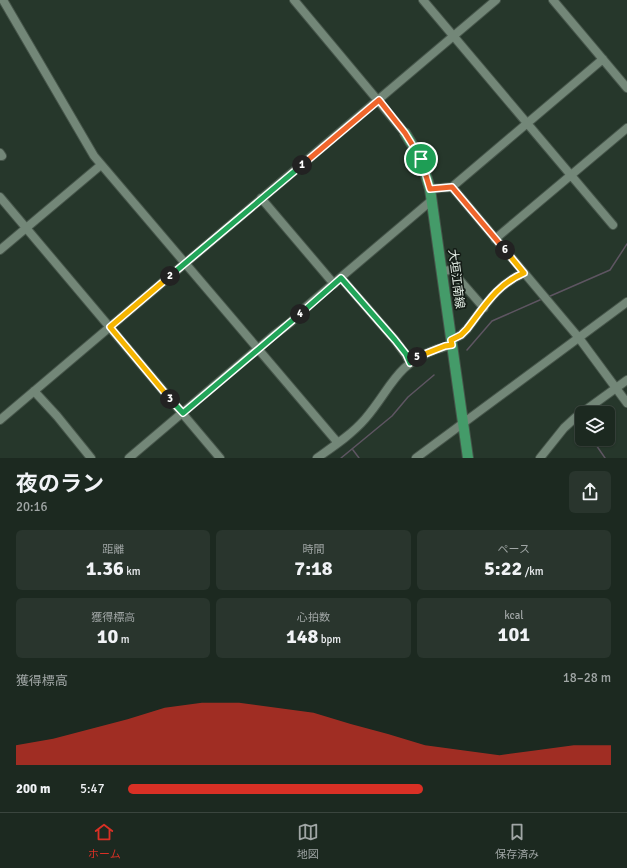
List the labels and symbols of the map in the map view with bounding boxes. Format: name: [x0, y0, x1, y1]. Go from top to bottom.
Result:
pin: [404, 142, 438, 176]
pin: 1: [292, 155, 312, 175]
pin: 6: [495, 240, 515, 260]
street label: 大垣江南線: [445, 248, 467, 310]
pin: 2: [160, 266, 180, 286]
pin: 4: [290, 304, 310, 324]
pin: 5: [407, 347, 427, 367]
pin: 3: [160, 389, 180, 409]

